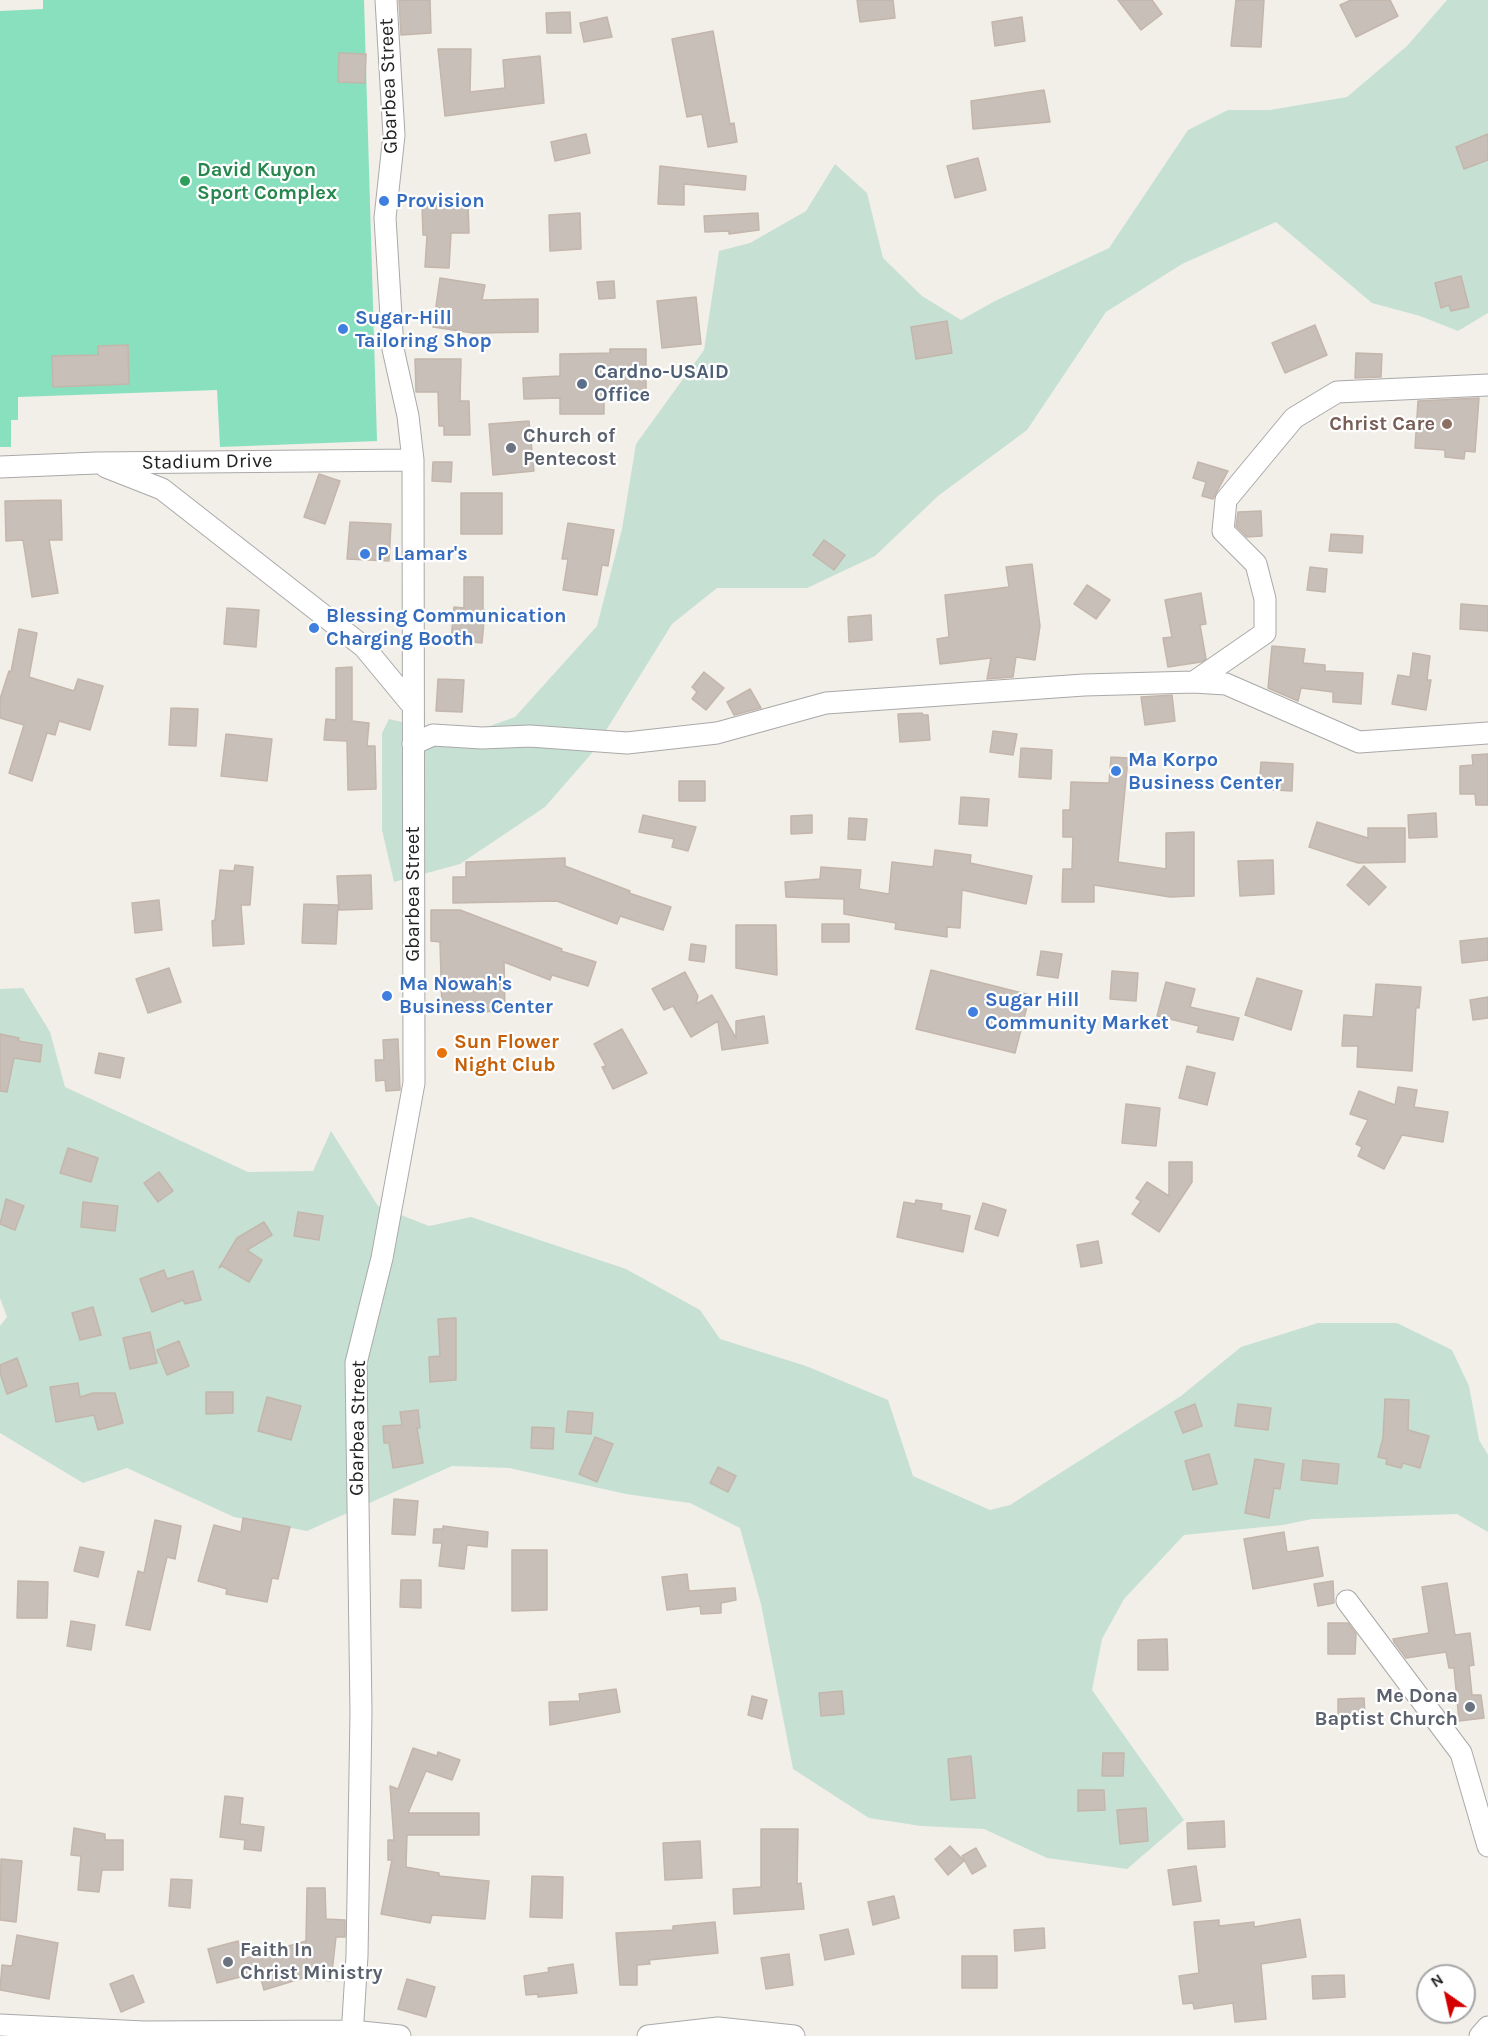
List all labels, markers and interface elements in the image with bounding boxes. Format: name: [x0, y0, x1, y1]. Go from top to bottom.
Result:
street label: Gbarbea Street: [375, 18, 403, 154]
place label: David Kuyon Sport Complex: [197, 158, 337, 205]
marker: David Kuyon Sport Complex: [178, 174, 192, 188]
place label: Provision: [396, 189, 485, 213]
marker: Provision: [377, 194, 391, 208]
place label: Sugar-Hill Tailoring Shop: [355, 306, 492, 353]
marker: Sugar-Hill Tailoring Shop: [336, 322, 350, 336]
place label: Cardno-USAID Office: [594, 360, 729, 407]
marker: Cardno-USAID Office: [575, 377, 589, 391]
place label: Christ Care: [1329, 412, 1435, 436]
marker: Christ Care: [1440, 417, 1454, 431]
place label: Church of Pentecost: [523, 424, 617, 471]
marker: Church of Pentecost: [504, 441, 518, 455]
street label: Stadium Drive: [141, 449, 273, 475]
place label: P Lamar's: [377, 542, 468, 566]
marker: P Lamar's: [358, 547, 372, 561]
place label: Blessing Communication Charging Booth: [326, 604, 566, 651]
marker: Blessing Communication Charging Booth: [307, 621, 321, 635]
place label: Ma Korpo Business Center: [1128, 748, 1282, 795]
marker: Ma Korpo Business Center: [1109, 764, 1123, 778]
street label: Gbarbea Street: [401, 826, 425, 962]
place label: Ma Nowah's Business Center: [399, 972, 553, 1019]
place label: Sugar Hill Community Market: [985, 988, 1169, 1035]
marker: Ma Nowah's Business Center: [380, 989, 394, 1003]
marker: Sugar Hill Community Market: [966, 1005, 980, 1019]
place label: Sun Flower Night Club: [454, 1030, 559, 1077]
marker: Sun Flower Night Club: [435, 1046, 449, 1060]
street label: Gbarbea Street: [345, 1360, 371, 1496]
place label: Me Dona Baptist Church: [1315, 1684, 1458, 1731]
marker: Me Dona Baptist Church: [1463, 1700, 1477, 1714]
place label: Faith In Christ Ministry: [240, 1938, 382, 1985]
marker: Faith In Christ Ministry: [221, 1955, 235, 1969]
north arrow: [1416, 1964, 1476, 2024]
text: N: [1427, 1969, 1447, 1991]

